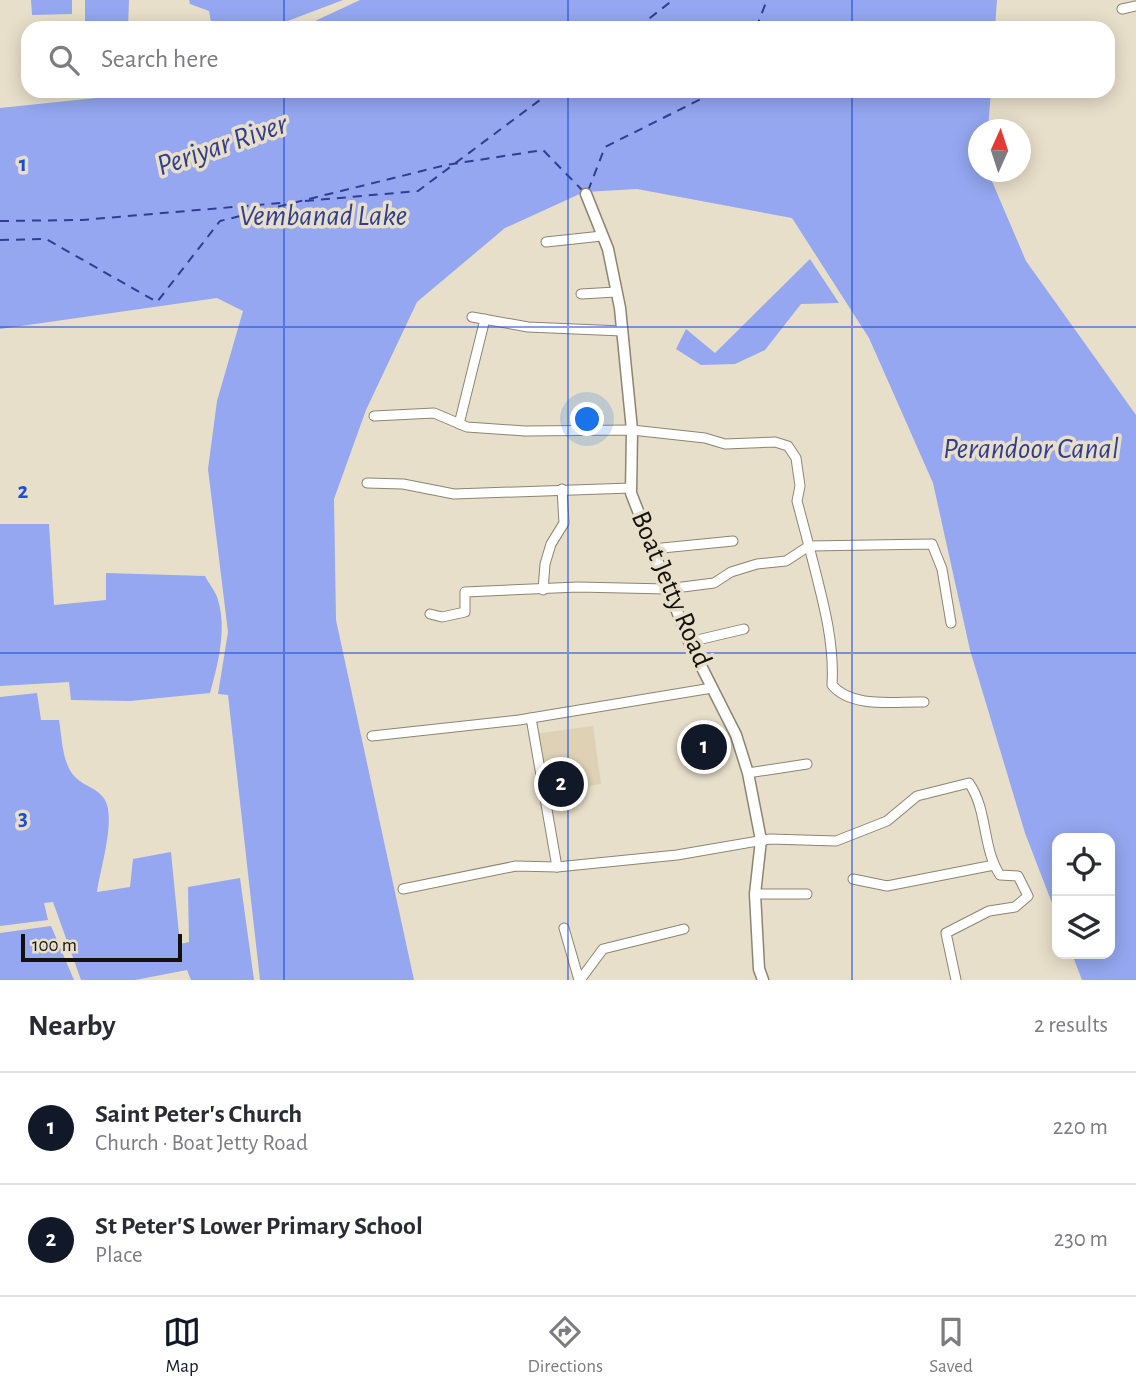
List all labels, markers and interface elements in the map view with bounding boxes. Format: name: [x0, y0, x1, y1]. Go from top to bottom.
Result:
search box: [21, 21, 1115, 98]
icon: search: [45, 41, 83, 79]
text: Search here: [101, 46, 219, 72]
water label: Periyar River: [153, 108, 292, 181]
north arrow: [968, 119, 1031, 182]
text: 1: [19, 153, 27, 176]
water label: Vembanad Lake: [239, 201, 407, 231]
your location: [570, 402, 604, 436]
water label: Perandoor Canal: [943, 434, 1119, 464]
text: 2: [18, 480, 29, 503]
street label: Boat Jetty Road: [626, 507, 716, 671]
pin: 1: [681, 721, 727, 773]
pin: 2: [538, 758, 584, 810]
text: 3: [18, 807, 28, 830]
map controls: [1052, 833, 1115, 959]
button: locate: [1052, 833, 1115, 896]
button: layers: [1052, 896, 1115, 959]
scale bar: [21, 931, 182, 963]
text: 100 m: [32, 936, 77, 955]
text: Nearby: [28, 1011, 116, 1041]
text: 2 results: [1034, 1014, 1108, 1037]
text: Saint Peter's Church: [95, 1101, 302, 1127]
text: 1: [47, 1116, 55, 1139]
text: 220 m: [1053, 1116, 1108, 1139]
text: Church · Boat Jetty Road: [95, 1132, 308, 1155]
text: St Peter'S Lower Primary School: [95, 1213, 423, 1239]
text: 2: [46, 1228, 56, 1251]
text: 230 m: [1054, 1228, 1108, 1251]
text: Place: [95, 1244, 143, 1267]
tab: Map: [163, 1313, 201, 1378]
tab: Directions: [527, 1313, 603, 1378]
tab: Saved: [929, 1313, 973, 1378]

